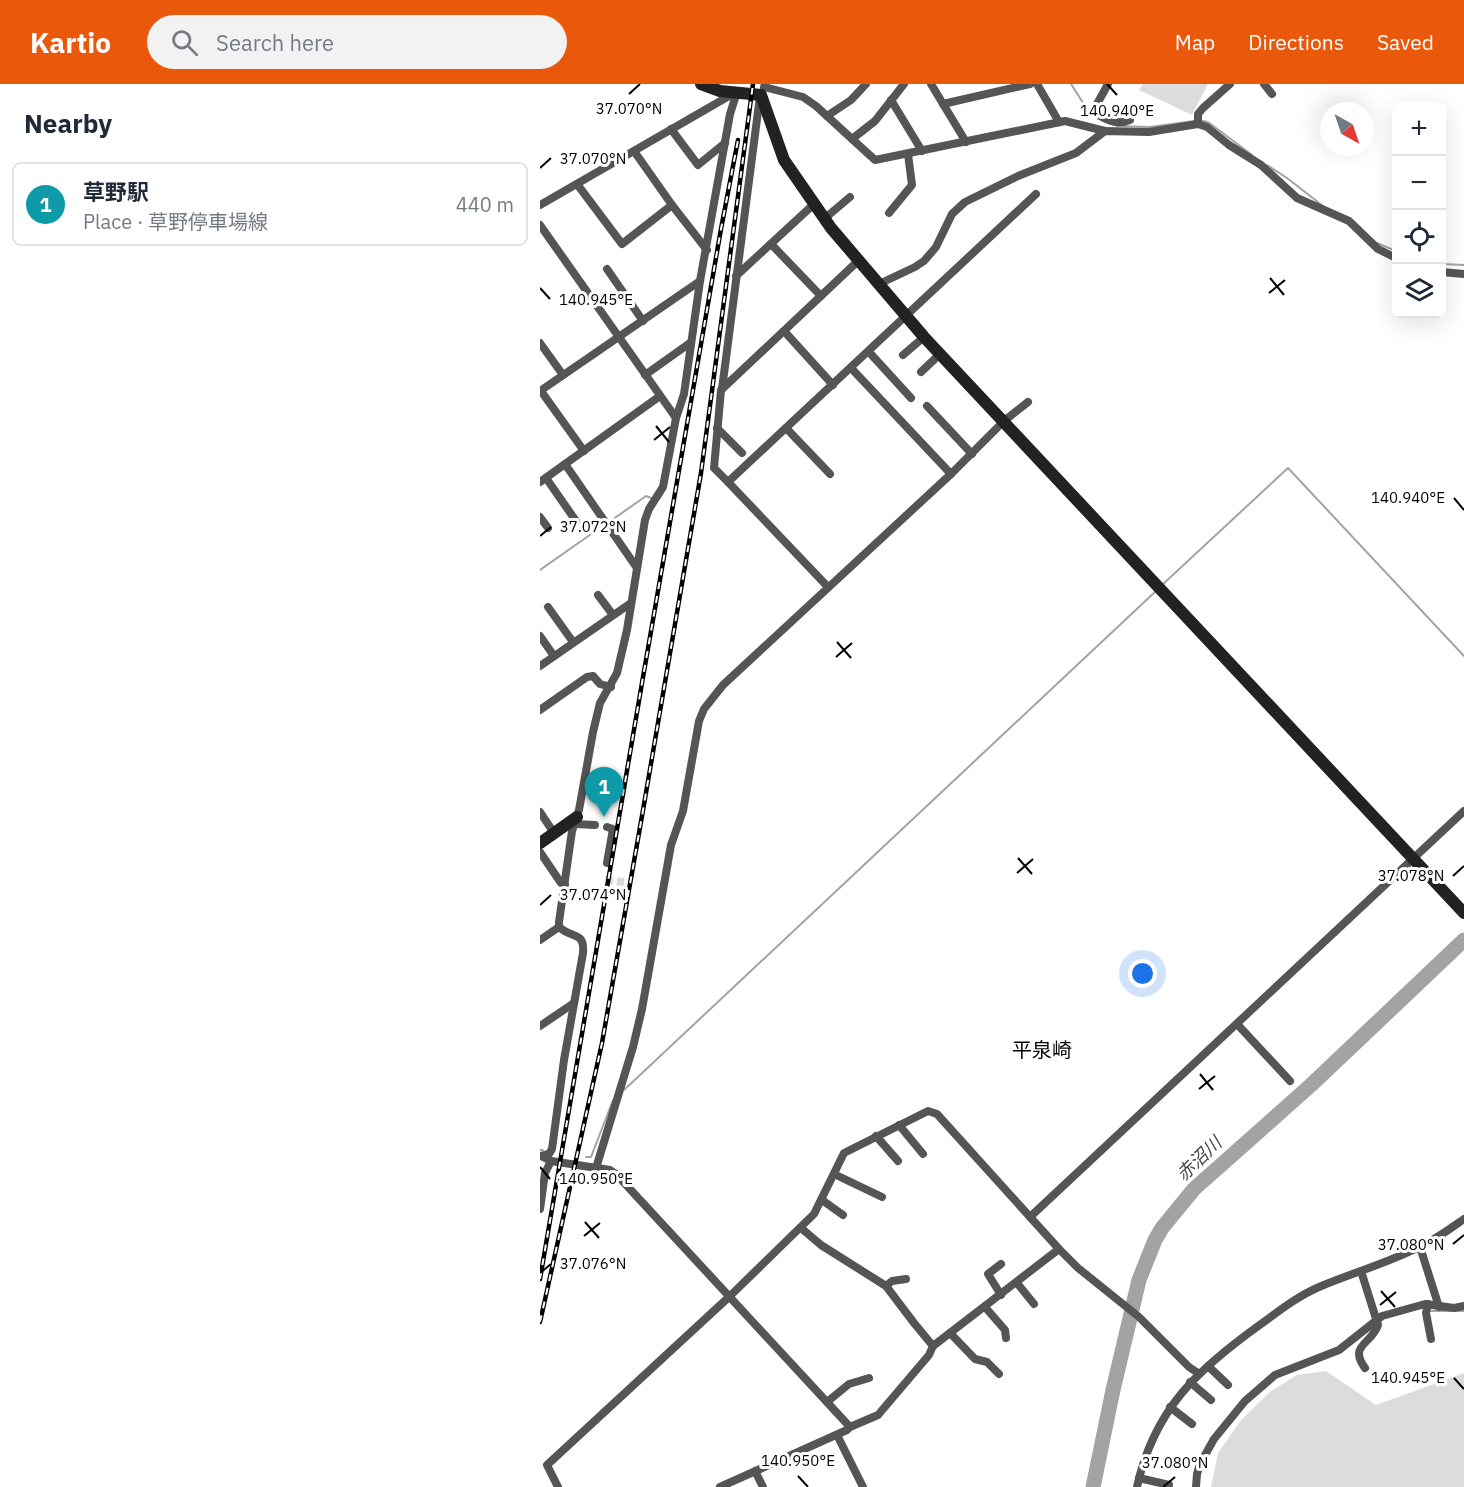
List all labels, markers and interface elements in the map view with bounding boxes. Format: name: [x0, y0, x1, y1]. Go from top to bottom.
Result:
search box: [147, 15, 567, 69]
text: Kartio: [30, 24, 111, 61]
icon: search: [168, 26, 201, 59]
text: Search here: [216, 28, 334, 57]
text: Map: [1175, 28, 1215, 56]
text: Directions: [1248, 28, 1344, 56]
text: Saved: [1377, 28, 1434, 56]
text: 37.070°N: [596, 99, 662, 118]
text: 140.940°E: [1080, 101, 1154, 120]
north arrow: [1320, 102, 1374, 156]
map controls: [1392, 102, 1446, 318]
button: +: [1392, 102, 1446, 156]
text: Nearby: [24, 106, 112, 140]
text: 37.070°N: [560, 149, 626, 168]
button: −: [1392, 156, 1446, 210]
text: 草野駅: [83, 177, 149, 206]
text: 1: [40, 191, 52, 218]
text: 440 m: [456, 191, 514, 218]
text: Place · 草野停車場線: [83, 208, 268, 235]
button: locate: [1392, 210, 1446, 264]
button: layers: [1392, 264, 1446, 318]
text: 140.945°E: [559, 290, 633, 309]
text: 140.940°E: [1371, 488, 1445, 507]
text: 37.072°N: [560, 517, 626, 536]
pin: 1: [584, 768, 624, 817]
text: 37.078°N: [1378, 866, 1444, 885]
text: 37.074°N: [560, 885, 626, 904]
your location: [1128, 959, 1157, 988]
district label: 平泉崎: [1012, 1036, 1072, 1063]
water label: 赤沼川: [1171, 1130, 1228, 1186]
text: 140.950°E: [559, 1169, 633, 1188]
text: 37.080°N: [1378, 1235, 1444, 1254]
text: 37.076°N: [560, 1254, 626, 1273]
text: 140.945°E: [1371, 1368, 1445, 1387]
text: 140.950°E: [761, 1451, 835, 1470]
text: 37.080°N: [1142, 1453, 1208, 1472]

